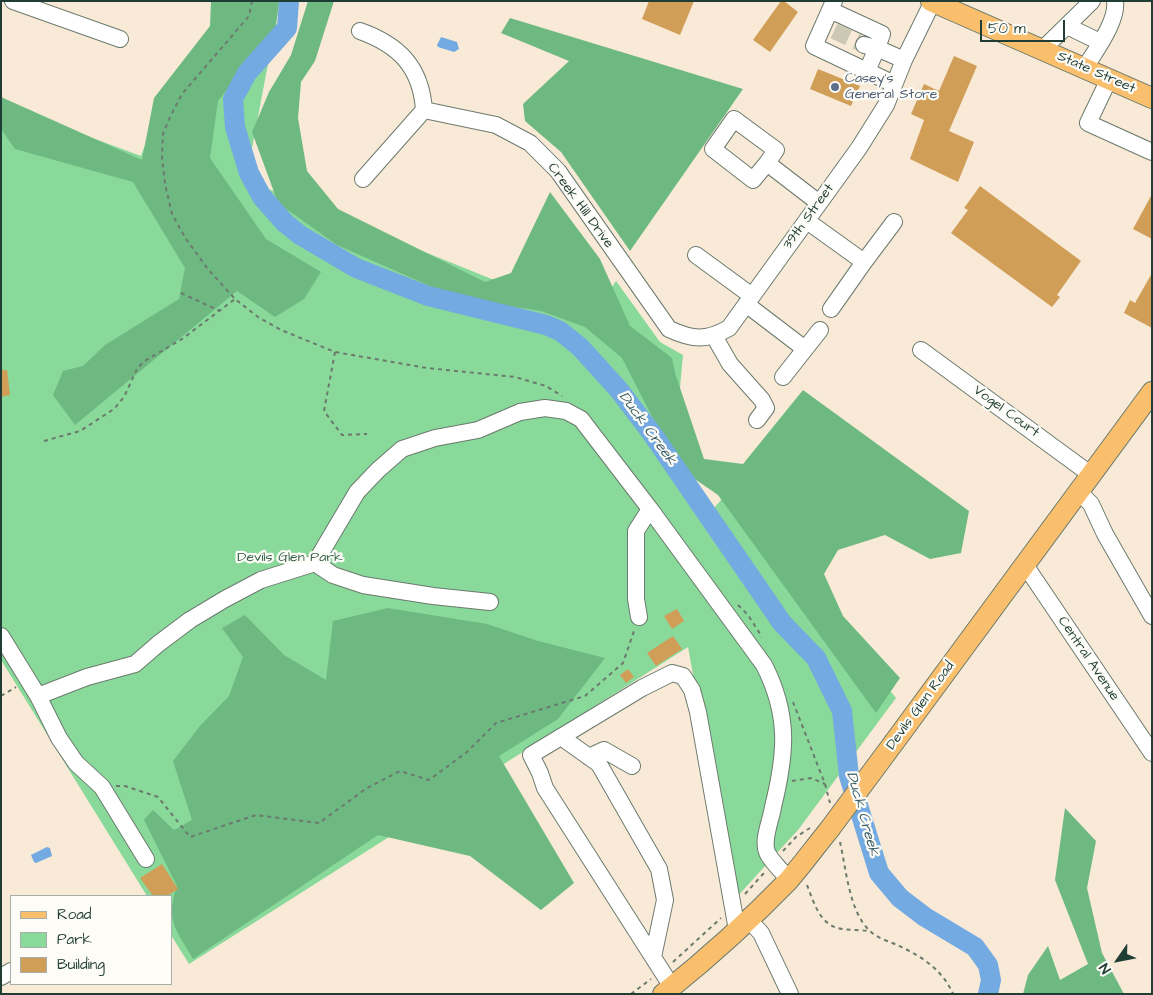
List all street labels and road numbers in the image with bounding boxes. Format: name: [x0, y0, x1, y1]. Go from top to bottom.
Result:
street label: State Street: [1054, 48, 1138, 98]
street label: Creek Hill Drive: [543, 160, 617, 252]
street label: 39th Street: [780, 181, 838, 253]
street label: Vogel Court: [970, 382, 1042, 442]
street label: Central Avenue: [1054, 614, 1122, 704]
street label: Devils Glen Road: [883, 659, 959, 753]

